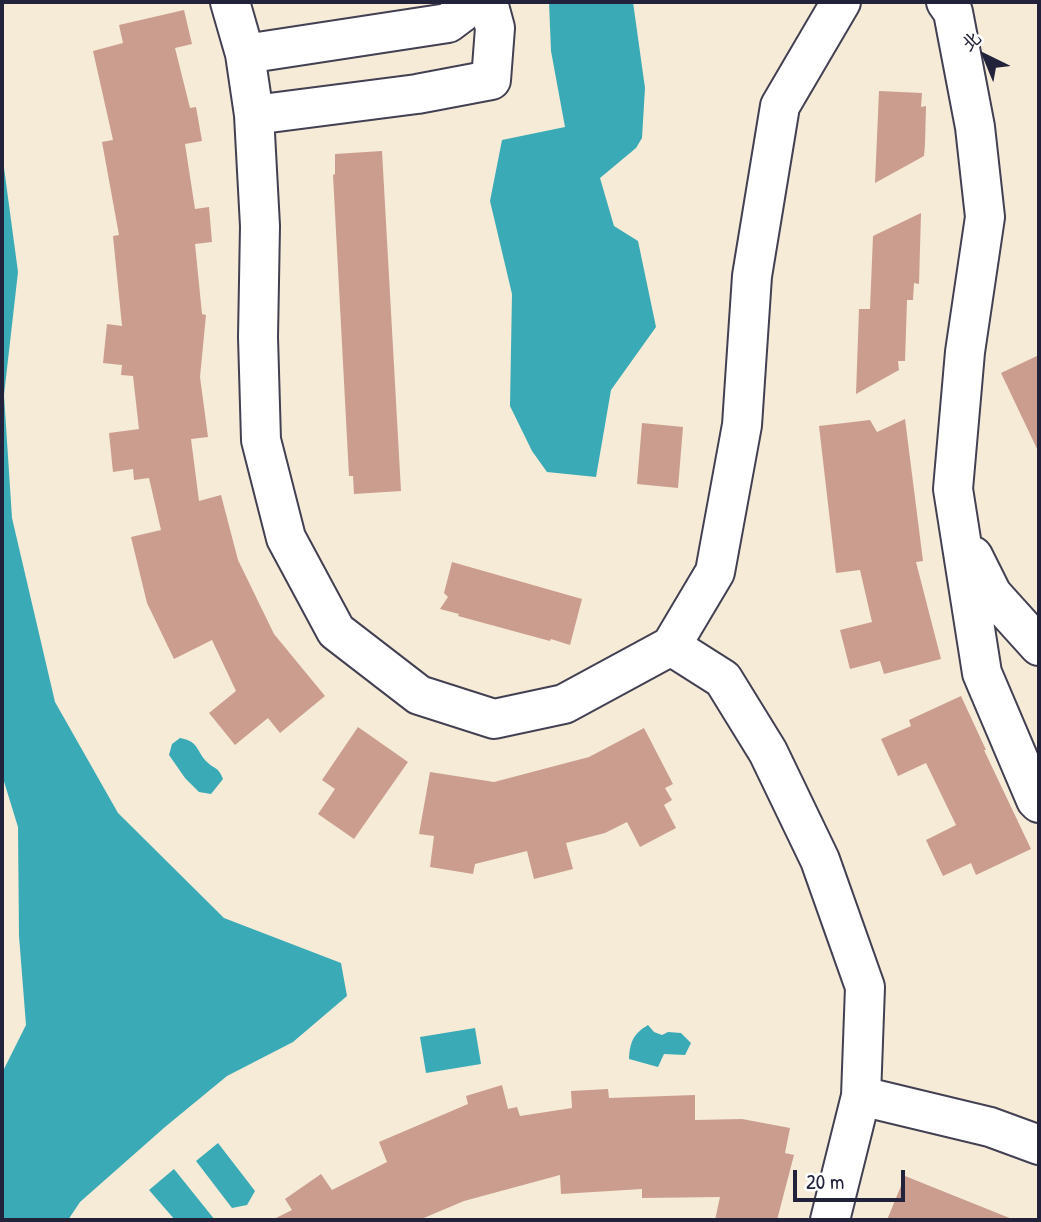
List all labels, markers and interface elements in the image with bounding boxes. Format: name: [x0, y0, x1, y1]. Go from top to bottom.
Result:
north arrow: [950, 21, 1020, 91]
text: 北: [955, 25, 986, 57]
scale bar: [796, 1156, 908, 1200]
text: 20 m: [806, 1167, 844, 1196]

